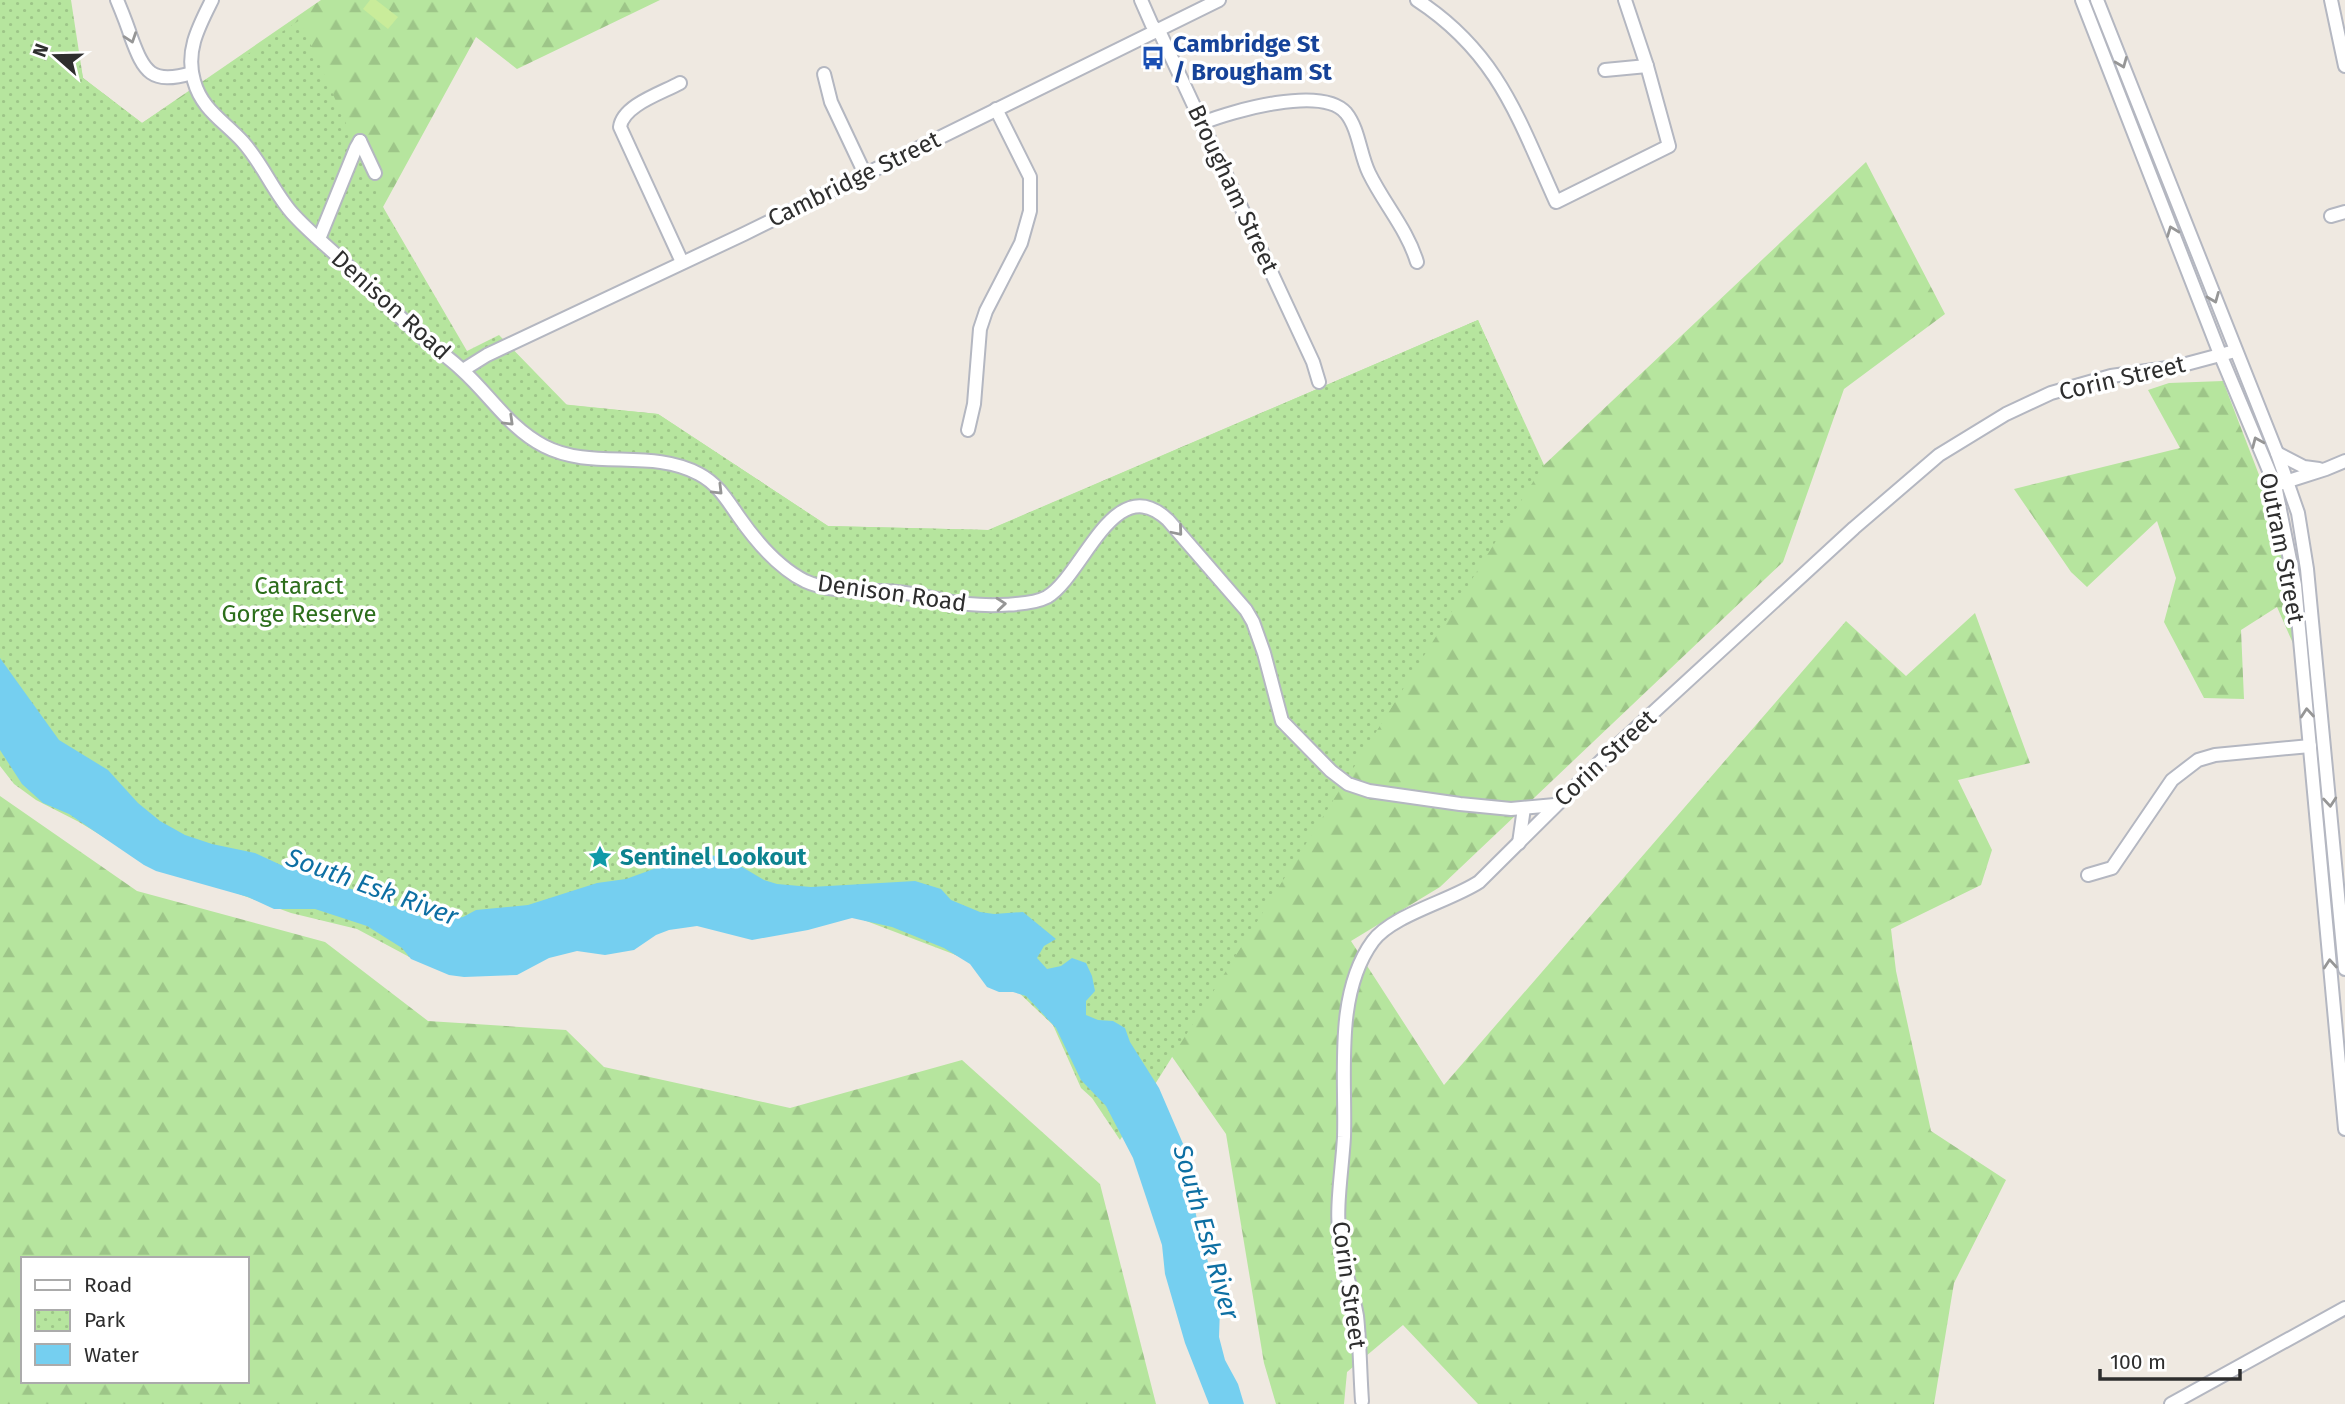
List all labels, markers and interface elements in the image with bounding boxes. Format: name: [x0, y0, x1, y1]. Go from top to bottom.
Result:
north arrow: [21, 21, 91, 91]
place label: Cambridge St / Brougham St: [1173, 30, 1333, 86]
one-way arrow: [123, 31, 137, 43]
text: N: [28, 40, 53, 60]
bus stop icon: Cambridge St / Brougham St: [1139, 44, 1167, 72]
one-way arrow: [2113, 57, 2127, 69]
street label: Brougham Street: [1182, 100, 1284, 278]
street label: Cambridge Street: [763, 125, 945, 233]
one-way arrow: [2167, 226, 2181, 238]
street label: Denison Road: [326, 244, 456, 366]
one-way arrow: [2206, 291, 2220, 303]
street label: Corin Street: [2056, 350, 2188, 406]
one-way arrow: [501, 412, 514, 425]
one-way arrow: [2251, 437, 2265, 450]
street label: Outram Street: [2254, 470, 2310, 626]
one-way arrow: [710, 481, 723, 494]
one-way arrow: [1170, 523, 1182, 536]
street label: Denison Road: [816, 569, 968, 617]
park label: Cataract Gorge Reserve: [221, 572, 377, 628]
one-way arrow: [996, 597, 1007, 612]
street label: Corin Street: [1548, 704, 1662, 812]
one-way arrow: [2300, 707, 2315, 718]
one-way arrow: [2322, 796, 2337, 808]
water label: South Esk River: [281, 841, 463, 933]
place icon: Sentinel Lookout: [586, 843, 614, 871]
place label: Sentinel Lookout: [620, 843, 807, 871]
one-way arrow: [2323, 958, 2338, 969]
water label: South Esk River: [1166, 1140, 1246, 1324]
street label: Corin Street: [1326, 1219, 1372, 1351]
legend: [21, 1257, 248, 1383]
text: Road: [84, 1272, 132, 1298]
text: Park: [84, 1307, 126, 1333]
scale bar: [2100, 1338, 2240, 1382]
text: Water: [84, 1342, 139, 1368]
text: 100 m: [2110, 1349, 2166, 1375]

